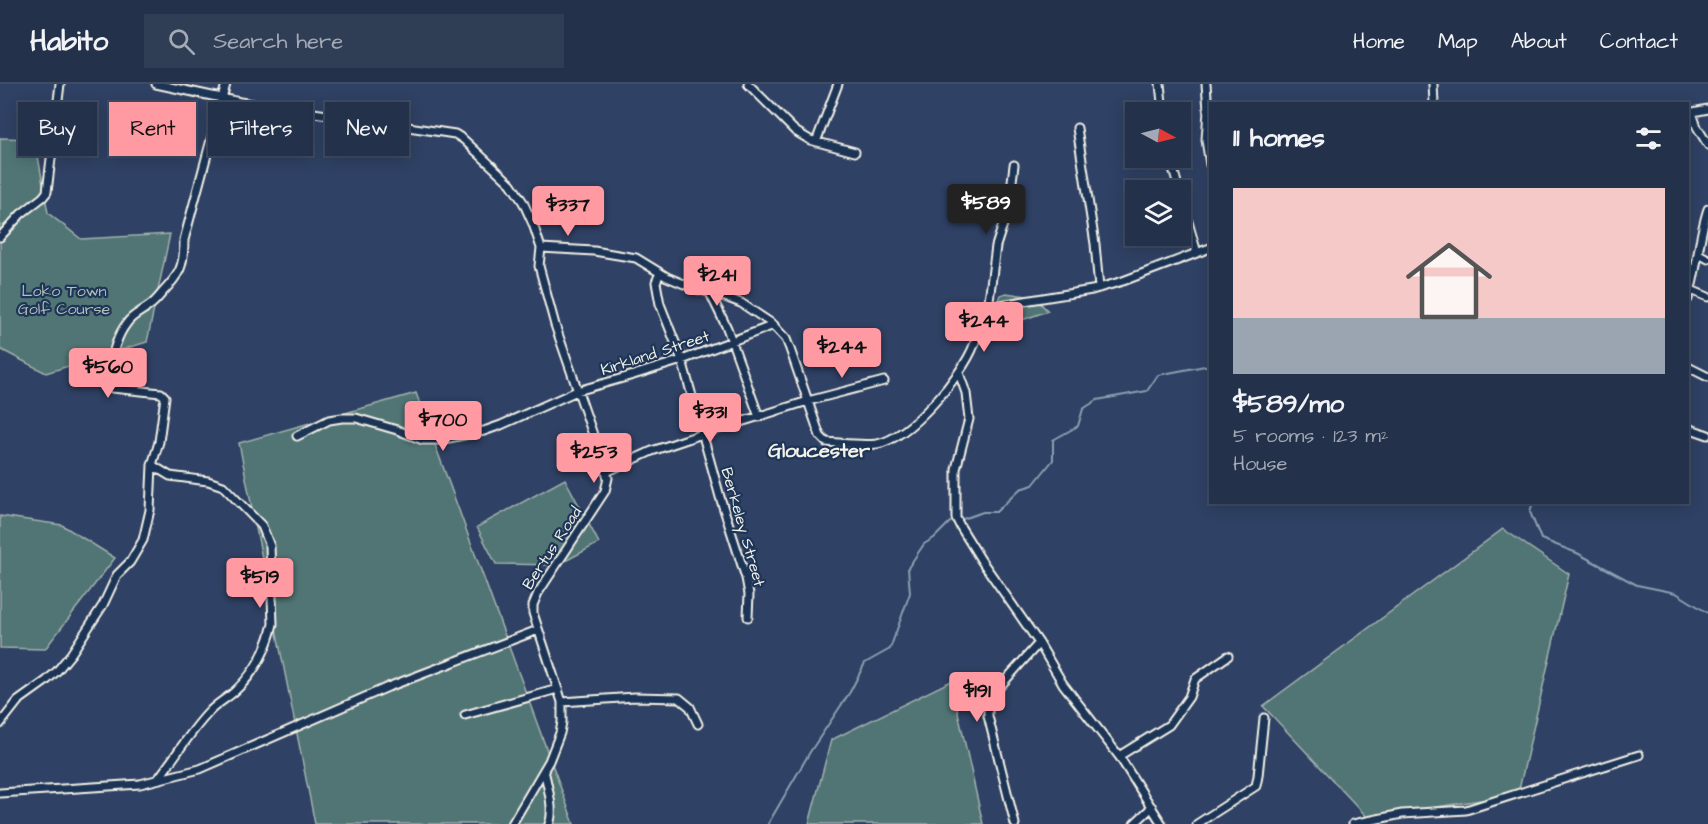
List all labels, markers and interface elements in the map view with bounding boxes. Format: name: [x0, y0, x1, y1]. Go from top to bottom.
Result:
search box: [144, 14, 564, 68]
text: Habito: [30, 22, 108, 61]
icon: search: [165, 25, 198, 58]
text: Search here: [213, 26, 343, 57]
text: Home: [1353, 27, 1405, 56]
text: Map: [1438, 27, 1478, 56]
text: About: [1511, 27, 1567, 56]
text: Contact: [1600, 27, 1678, 56]
chip: Buy: [18, 102, 97, 156]
chip: Rent: [109, 102, 196, 156]
chip: Filters: [208, 102, 313, 156]
chip: New: [325, 102, 409, 156]
north arrow: [1125, 102, 1191, 168]
map controls: [1125, 102, 1191, 246]
text: 11 homes: [1233, 120, 1325, 156]
icon: filters: [1632, 122, 1665, 155]
button: layers: [1125, 180, 1191, 246]
pin: $589: [950, 184, 1022, 235]
pin: $337: [532, 186, 604, 237]
text: $589: [961, 189, 1011, 217]
text: $337: [546, 191, 590, 219]
icon: home: [1395, 227, 1503, 335]
pin: $241: [681, 256, 753, 307]
text: $241: [698, 261, 736, 289]
park label: Loko Town Golf Course: [18, 280, 111, 320]
pin: $244: [948, 302, 1020, 353]
text: $244: [959, 307, 1009, 335]
street label: Kirkland Street: [598, 325, 713, 381]
pin: $244: [806, 328, 878, 379]
text: $244: [817, 333, 867, 361]
pin: $560: [72, 348, 144, 399]
text: $560: [83, 353, 133, 381]
text: $589/mo: [1233, 386, 1344, 422]
pin: $331: [674, 393, 746, 444]
text: $331: [693, 398, 727, 426]
pin: $700: [407, 401, 479, 452]
text: $700: [419, 406, 467, 434]
text: 5 rooms · 123 m²: [1233, 422, 1388, 450]
pin: $253: [558, 433, 630, 484]
district label: Gloucester: [768, 437, 871, 465]
text: $253: [571, 438, 617, 466]
text: House: [1233, 450, 1287, 478]
street label: Berkeley Street: [715, 465, 771, 590]
street label: Bertus Road: [517, 502, 587, 594]
pin: $519: [224, 558, 296, 609]
text: $519: [240, 563, 280, 591]
pin: $191: [941, 672, 1013, 723]
text: $191: [963, 677, 991, 705]

